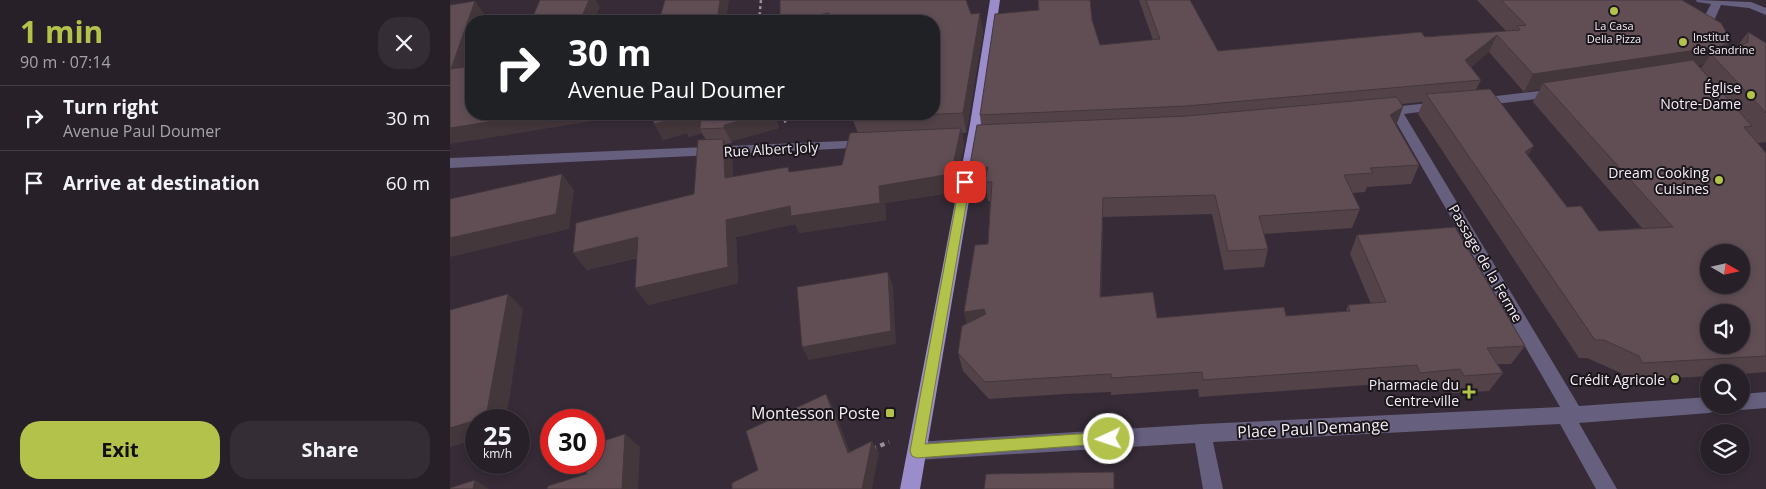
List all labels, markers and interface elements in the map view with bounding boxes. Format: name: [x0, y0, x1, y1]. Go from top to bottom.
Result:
marker: La Casa Della Pizza: [1608, 5, 1620, 17]
text: 1 min: [20, 11, 103, 52]
button: close: [378, 17, 430, 69]
place label: La Casa Della Pizza: [1587, 18, 1641, 46]
text: 30 m: [568, 29, 651, 76]
place label: Institut de Sandrine: [1693, 29, 1755, 57]
icon: right: [485, 35, 550, 100]
marker: Institut de Sandrine: [1677, 36, 1689, 48]
text: 90 m · 07:14: [20, 51, 111, 73]
text: Avenue Paul Doumer: [568, 74, 785, 104]
place label: Église Notre-Dame: [1660, 78, 1741, 113]
marker: Église Notre-Dame: [1745, 89, 1757, 101]
text: Turn right: [63, 94, 158, 120]
icon: right: [20, 104, 48, 132]
text: 30 m: [386, 105, 430, 131]
text: Avenue Paul Doumer: [63, 120, 221, 142]
street label: Rue Albert Joly: [723, 137, 820, 161]
pin: [944, 161, 986, 203]
place label: Dream Cooking Cuisines: [1608, 163, 1709, 198]
icon: arrive: [951, 168, 979, 196]
icon: arrive: [20, 169, 48, 197]
text: Arrive at destination: [63, 170, 260, 196]
text: 60 m: [386, 170, 430, 196]
marker: Dream Cooking Cuisines: [1713, 174, 1725, 186]
street label: Passage de la Ferme: [1445, 201, 1528, 325]
north arrow: [1700, 244, 1750, 294]
map controls: [1700, 244, 1750, 474]
button: sound: [1700, 304, 1750, 354]
button: search: [1700, 364, 1750, 414]
place label: Crédit Agricole: [1570, 370, 1665, 389]
marker: Crédit Agricole: [1669, 373, 1681, 385]
place label: Pharmacie du Centre-ville: [1369, 375, 1459, 410]
marker: Pharmacie du Centre-ville: [1463, 386, 1475, 398]
place label: Montesson Poste: [751, 402, 880, 424]
marker: Montesson Poste: [884, 407, 896, 419]
speed limit sign: 30: [540, 409, 605, 474]
position arrow: [1082, 412, 1134, 464]
street label: Place Paul Demange: [1237, 413, 1389, 443]
text: 25: [483, 418, 512, 452]
button: Exit: [20, 421, 220, 479]
button: Share: [230, 421, 430, 479]
button: layers: [1700, 424, 1750, 474]
text: km/h: [483, 445, 512, 462]

